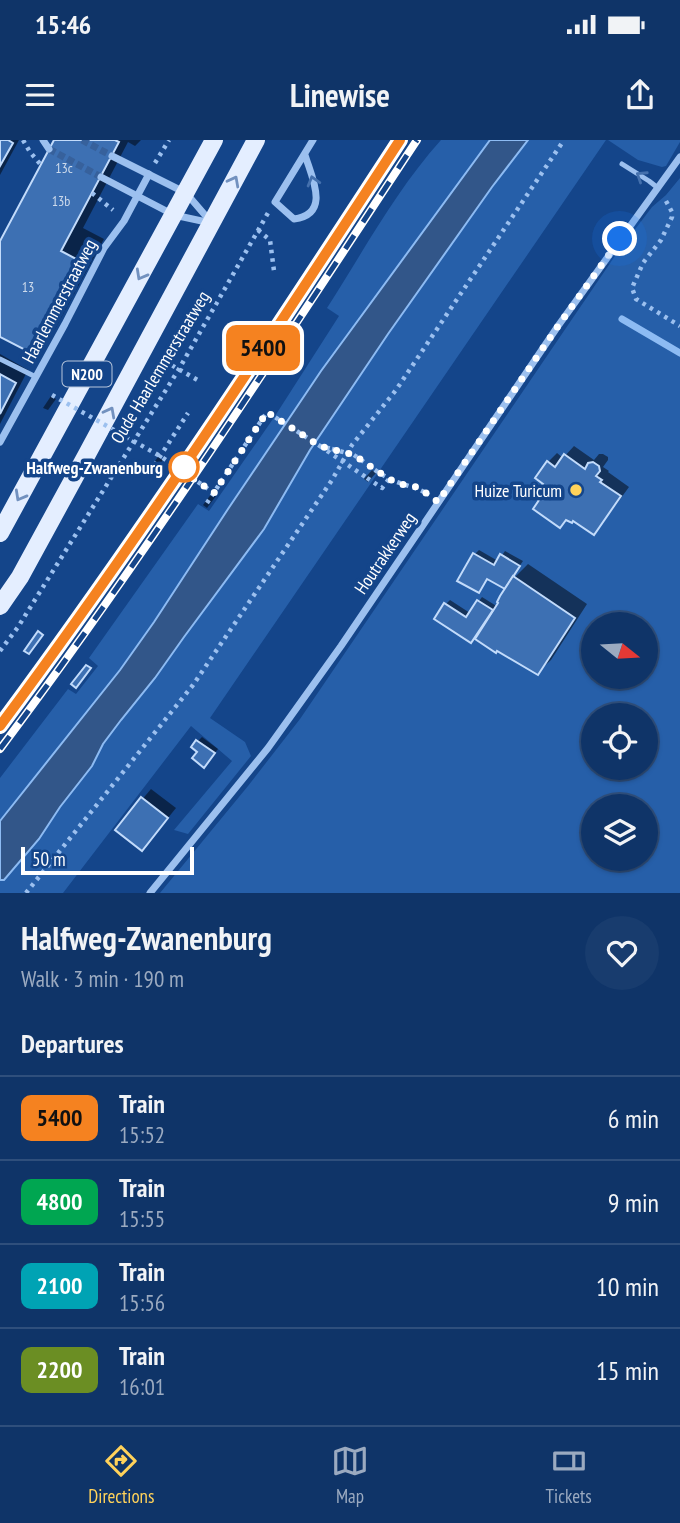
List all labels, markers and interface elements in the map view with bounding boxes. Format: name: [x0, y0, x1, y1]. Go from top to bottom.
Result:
text: 15:46: [35, 8, 91, 41]
text: Linewise: [290, 74, 390, 116]
icon: menu: [21, 76, 59, 114]
icon: share: [621, 76, 659, 114]
house number: 13c: [55, 159, 73, 177]
one-way arrow: [635, 171, 648, 184]
one-way arrow: [226, 176, 239, 189]
one-way arrow: [306, 176, 321, 188]
house number: 13b: [52, 192, 70, 210]
your location: [602, 221, 637, 256]
street label: Haarlemmerstraatweg: [17, 235, 101, 367]
one-way arrow: [136, 268, 149, 280]
house number: 13: [22, 278, 34, 296]
street label: Oude Haarlemmerstraatweg: [105, 287, 215, 447]
line badge: 5400: [214, 325, 312, 371]
text: 5400: [240, 332, 286, 363]
road number: N200: [62, 362, 112, 386]
one-way arrow: [102, 407, 115, 419]
marker: Halfweg-Zwanenburg: [169, 452, 199, 482]
place label: Halfweg-Zwanenburg: [26, 456, 163, 479]
place label: Huize Turicum: [474, 479, 562, 502]
marker: Huize Turicum: [568, 482, 584, 498]
one-way arrow: [15, 489, 28, 501]
street label: Houtrakkerweg: [349, 508, 421, 598]
north arrow: [581, 612, 658, 690]
map controls: [581, 612, 658, 871]
button: locate: [581, 703, 658, 780]
button: layers: [581, 794, 658, 871]
scale bar: [21, 844, 194, 876]
text: 50 m: [32, 847, 66, 871]
text: Halfweg-Zwanenburg: [21, 916, 272, 959]
button: heart: [585, 916, 659, 990]
text: Walk · 3 min · 190 m: [21, 964, 184, 993]
text: Departures: [21, 1027, 124, 1060]
text: Train: [119, 1087, 165, 1120]
text: 5400: [37, 1102, 82, 1133]
text: 6 min: [608, 1102, 659, 1135]
text: 15:52: [119, 1120, 165, 1149]
text: Train: [119, 1171, 165, 1204]
text: 4800: [37, 1186, 82, 1217]
text: 9 min: [608, 1186, 659, 1219]
text: 15:55: [119, 1204, 165, 1233]
text: Train: [119, 1255, 165, 1288]
text: 2100: [37, 1270, 82, 1301]
text: 10 min: [596, 1270, 659, 1303]
text: 15:56: [119, 1288, 165, 1317]
text: Train: [119, 1339, 165, 1372]
text: 2200: [37, 1354, 82, 1385]
text: 15 min: [596, 1354, 659, 1387]
text: 16:01: [119, 1372, 165, 1401]
tab: Directions: [88, 1442, 154, 1508]
tab: Map: [331, 1442, 369, 1508]
tab: Tickets: [546, 1442, 592, 1508]

